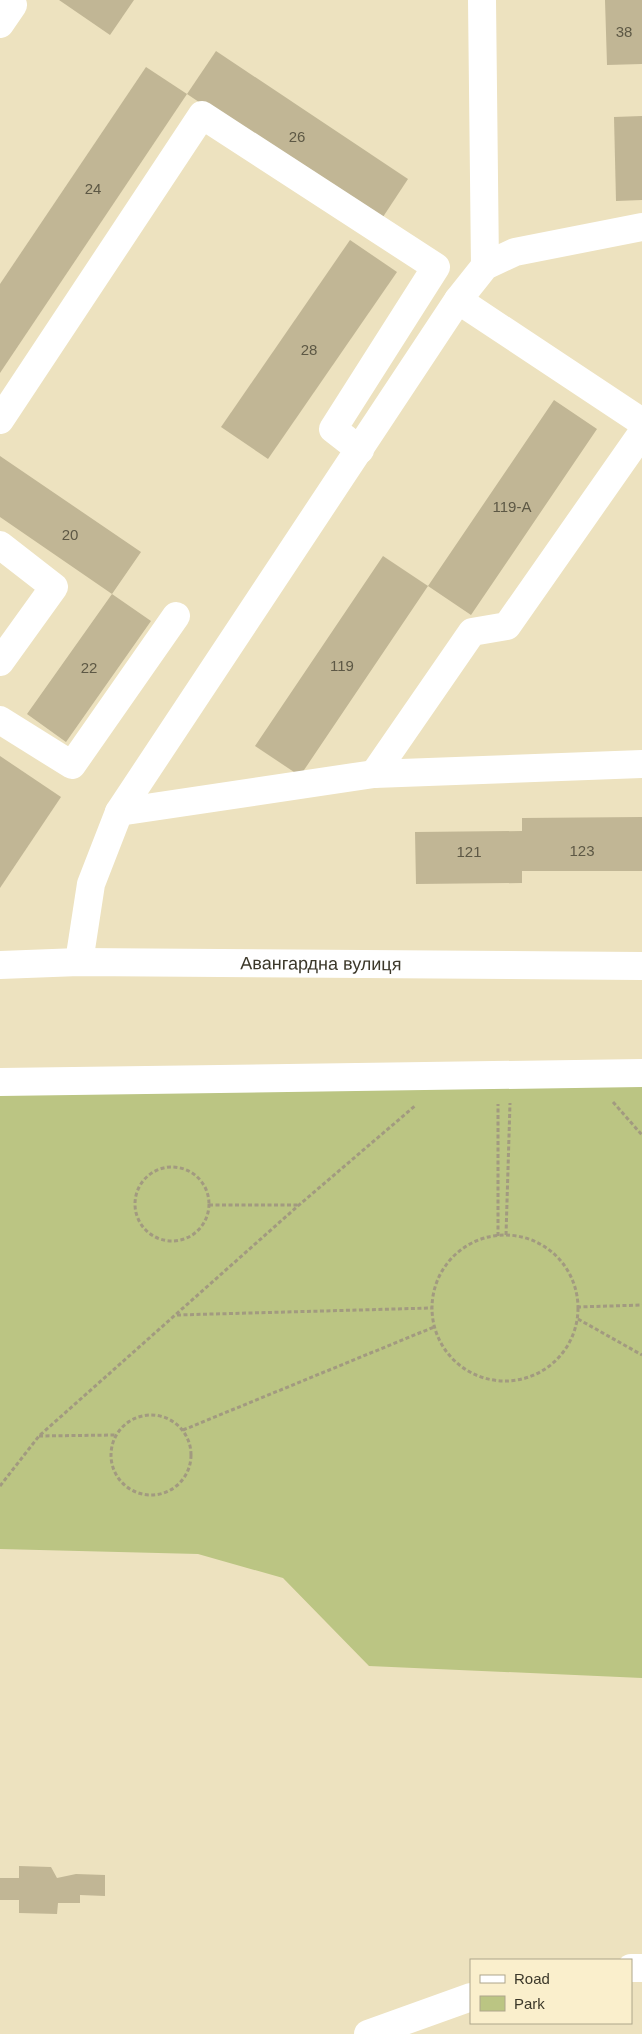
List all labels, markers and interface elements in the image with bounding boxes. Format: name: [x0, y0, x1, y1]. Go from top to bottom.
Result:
house number: 38: [616, 23, 632, 40]
house number: 26: [289, 128, 305, 145]
house number: 24: [85, 180, 101, 197]
house number: 28: [301, 341, 317, 358]
house number: 119-А: [493, 498, 531, 515]
house number: 20: [62, 526, 78, 543]
house number: 119: [330, 657, 354, 674]
house number: 22: [81, 659, 97, 676]
house number: 123: [569, 842, 595, 859]
house number: 121: [456, 843, 482, 860]
street label: Авангардна вулиця: [240, 953, 402, 974]
legend: [470, 1959, 632, 2024]
text: Road: [514, 1970, 550, 1987]
text: Park: [514, 1995, 545, 2012]

